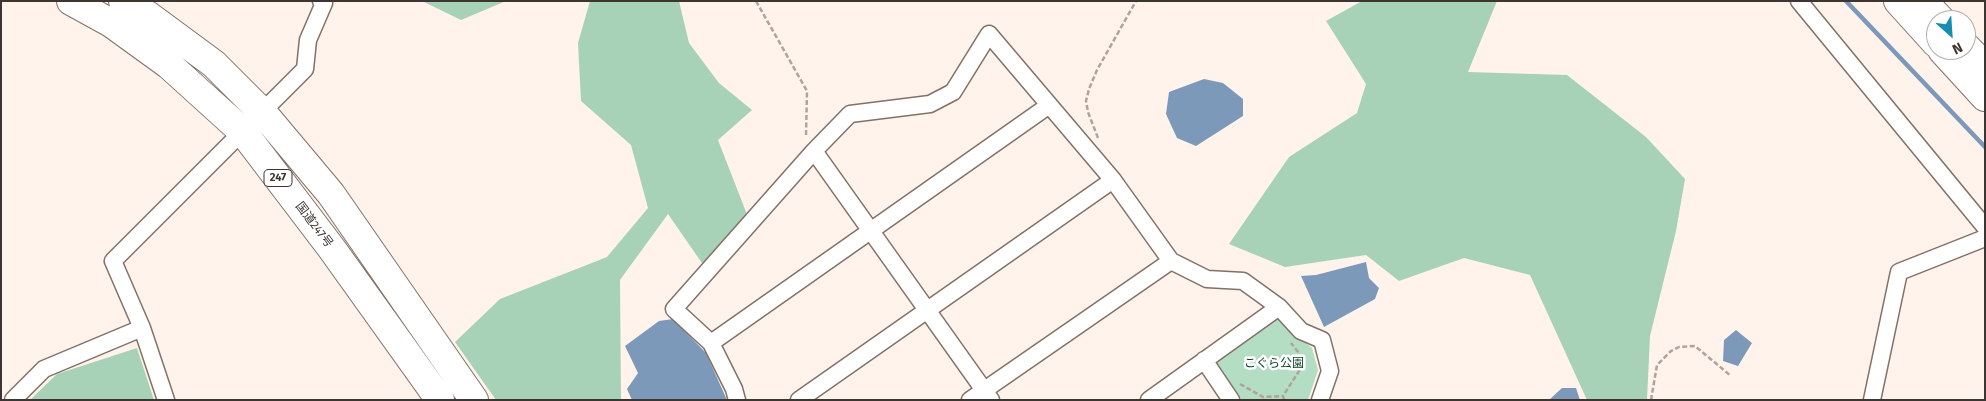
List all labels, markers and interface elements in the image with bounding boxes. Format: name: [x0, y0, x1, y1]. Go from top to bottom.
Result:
north arrow: [1926, 10, 1976, 60]
text: N: [1949, 38, 1965, 58]
road number: 247: [264, 170, 292, 187]
street label: 国道247号: [292, 199, 336, 251]
park label: こぐら公園: [1244, 357, 1304, 371]

